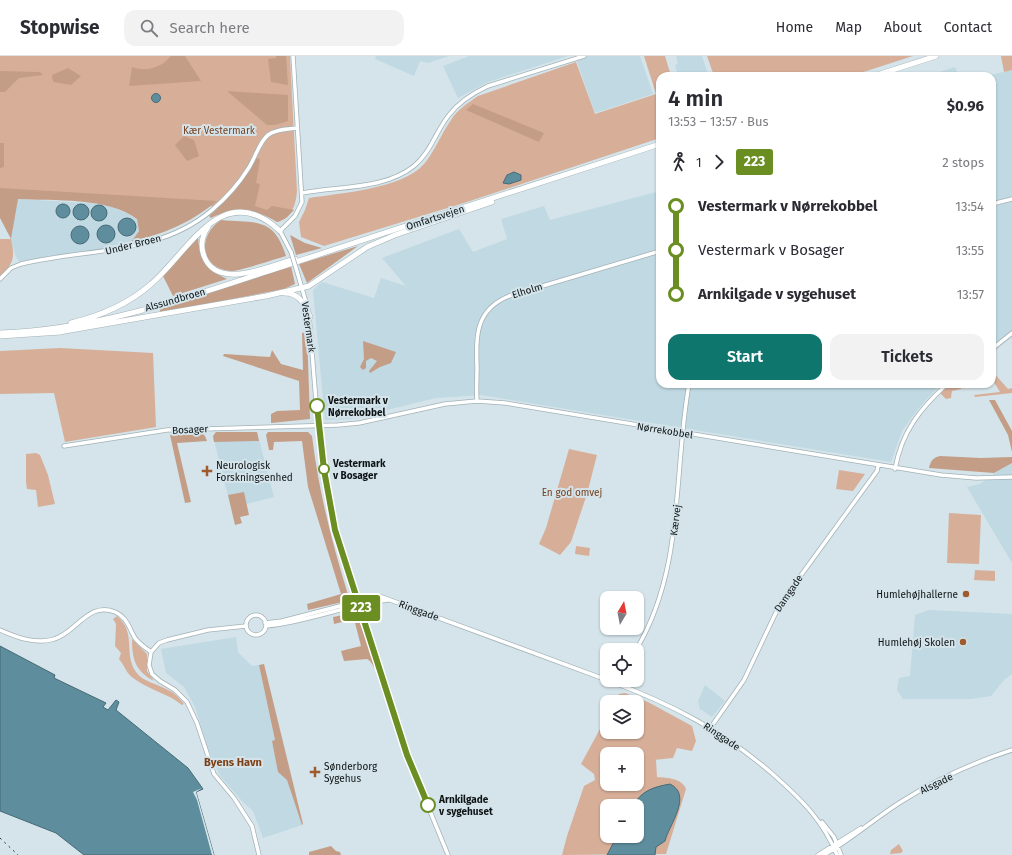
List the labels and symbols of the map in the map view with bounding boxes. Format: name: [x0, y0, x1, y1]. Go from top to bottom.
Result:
park label: Kær Vestermark: [183, 125, 256, 137]
street label: Omfartsvejen: [405, 203, 466, 233]
street label: Under Broen: [104, 232, 162, 258]
street label: Elholm: [511, 281, 544, 301]
street label: Alssundbroen: [144, 286, 207, 314]
street label: Vestermark: [299, 301, 318, 354]
place label: Vestermark v Nørrekobbel: [327, 395, 389, 419]
marker: Vestermark v Nørrekobbel: [309, 398, 325, 414]
street label: Nørrekobbel: [636, 421, 694, 441]
street label: Bosager: [172, 423, 209, 437]
place label: Vestermark v Bosager: [332, 458, 386, 482]
place label: Neurologisk Forskningsenhed: [216, 460, 293, 484]
marker: Vestermark v Bosager: [318, 463, 330, 475]
marker: Neurologisk Forskningsenhed: [201, 465, 213, 477]
park label: En god omvej: [542, 487, 603, 499]
street label: Kærvej: [668, 504, 684, 536]
street label: Damgade: [772, 573, 806, 614]
place label: Humlehøjhallerne: [876, 589, 958, 601]
marker: Humlehøjhallerne: [961, 589, 971, 599]
north arrow: [600, 591, 644, 635]
line badge: 223: [338, 595, 384, 621]
street label: Ringgade: [397, 598, 440, 624]
place label: Humlehøj Skolen: [878, 637, 955, 649]
marker: Humlehøj Skolen: [958, 637, 968, 647]
street label: Ringgade: [701, 720, 742, 753]
district label: Byens Havn: [204, 756, 262, 769]
place label: Sønderborg Sygehus: [324, 761, 378, 785]
marker: Sønderborg Sygehus: [309, 766, 321, 778]
street label: Alsgade: [918, 771, 955, 797]
place label: Arnkilgade v sygehuset: [438, 794, 493, 818]
marker: Arnkilgade v sygehuset: [420, 797, 436, 813]

